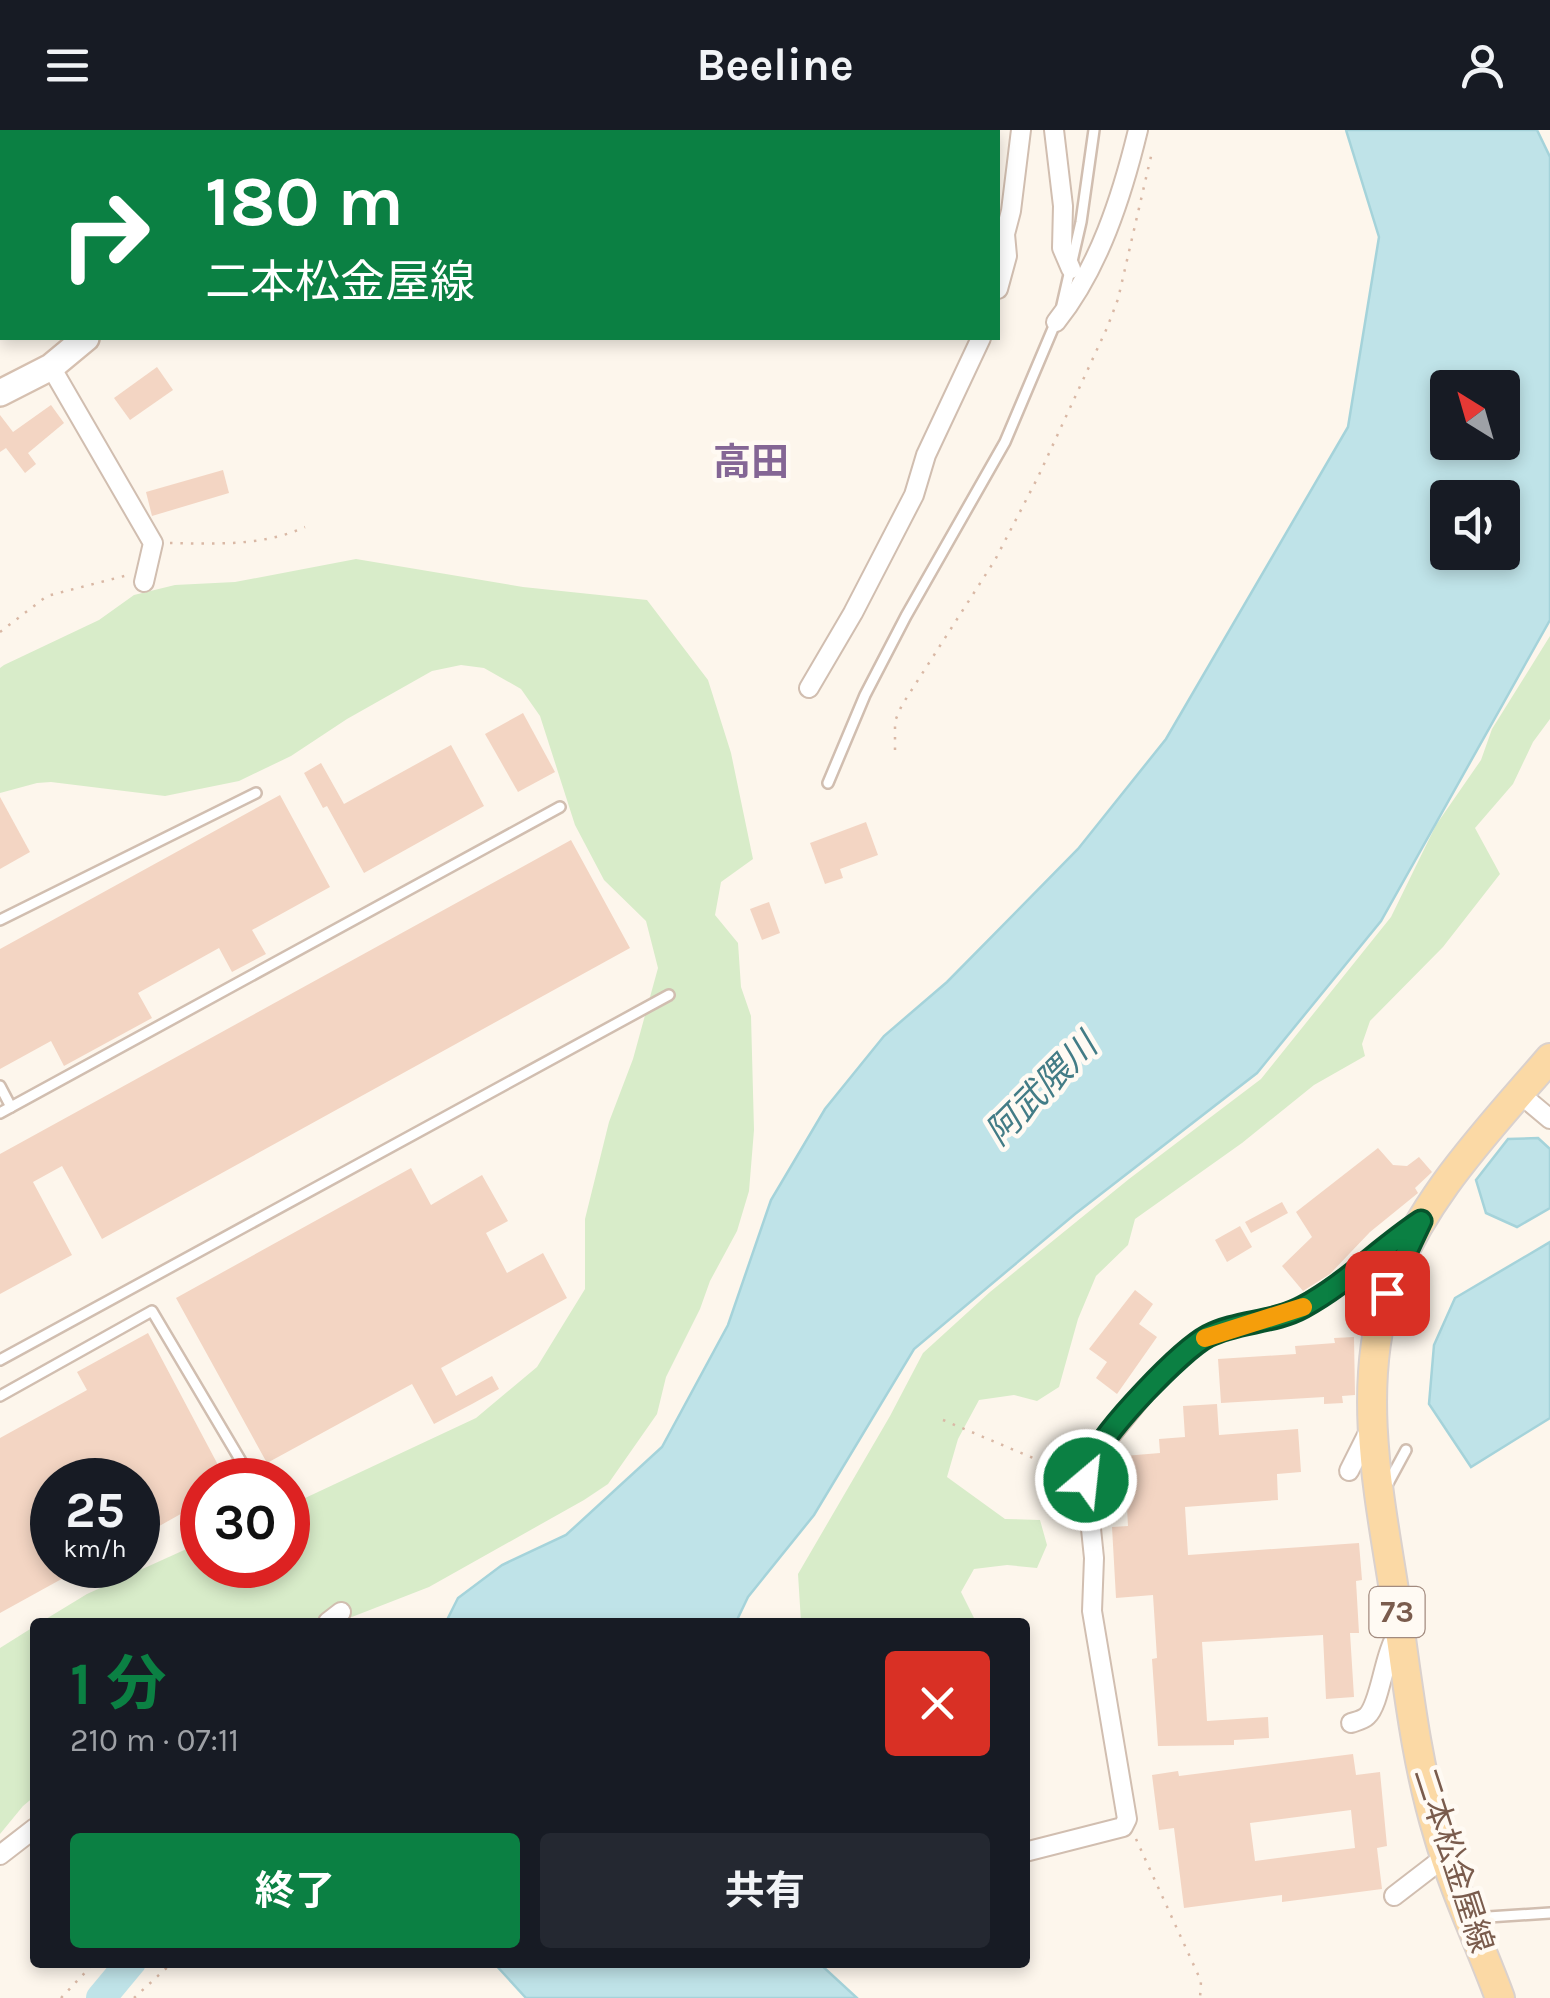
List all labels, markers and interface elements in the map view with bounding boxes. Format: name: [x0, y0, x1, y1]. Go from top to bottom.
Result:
icon: menu: [40, 38, 95, 93]
icon: person: [1455, 38, 1510, 93]
text: Beeline: [696, 39, 854, 91]
text: 180 m: [205, 161, 404, 243]
icon: right: [40, 170, 170, 300]
text: 二本松金屋線: [205, 256, 475, 308]
north arrow: [1430, 370, 1520, 460]
map controls: [1430, 370, 1520, 570]
district label: 高田: [713, 440, 789, 485]
button: sound: [1430, 480, 1520, 570]
water label: 阿武隈川: [977, 1023, 1108, 1153]
pin: [1345, 1251, 1430, 1336]
icon: arrive: [1360, 1266, 1415, 1321]
position arrow: [1034, 1428, 1138, 1532]
speed limit sign: 30: [180, 1458, 310, 1588]
text: 25: [65, 1481, 125, 1540]
text: km/h: [63, 1534, 127, 1563]
road number: 73: [1370, 1587, 1424, 1637]
text: 1 分: [70, 1649, 167, 1719]
button: close: [885, 1651, 990, 1756]
text: 210 m · 07:11: [70, 1722, 239, 1759]
street label: 二本松金屋線: [1406, 1763, 1501, 1957]
button: 終了: [70, 1833, 520, 1948]
button: 共有: [540, 1833, 990, 1948]

